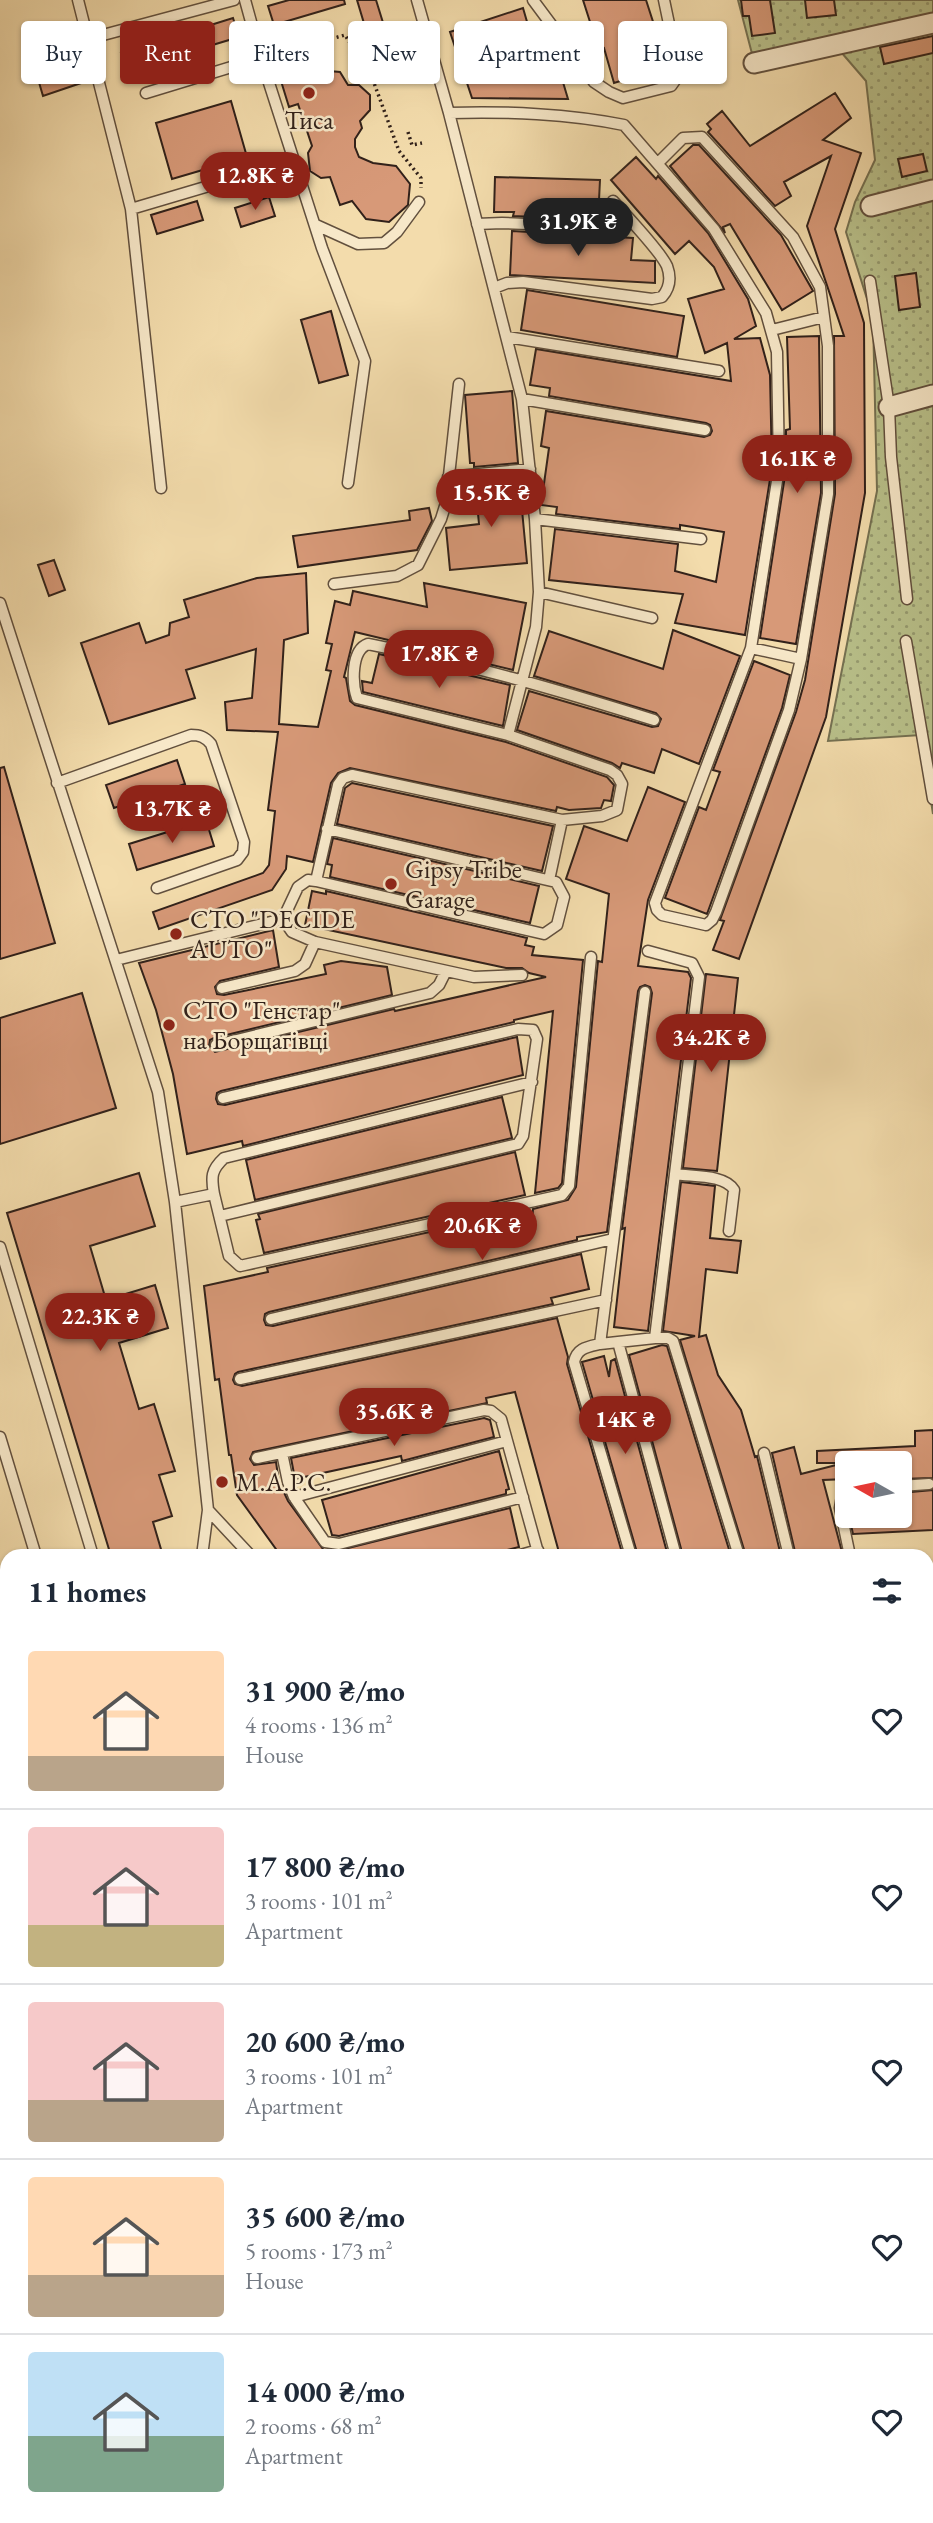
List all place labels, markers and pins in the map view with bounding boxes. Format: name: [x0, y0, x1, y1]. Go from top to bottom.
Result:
marker: Тиса: [301, 85, 317, 101]
place label: Тиса: [284, 103, 334, 137]
pin: 12.8K ₴: [190, 152, 320, 212]
pin: 31.9K ₴: [513, 198, 643, 258]
pin: 16.1K ₴: [732, 435, 862, 495]
pin: 15.5K ₴: [426, 470, 556, 529]
pin: 17.8K ₴: [374, 630, 504, 690]
pin: 13.7K ₴: [107, 786, 237, 845]
place label: Gipsy Tribe Garage: [405, 852, 522, 916]
marker: Gipsy Tribe Garage: [383, 876, 399, 892]
place label: СТО "DECIDE AUTO": [189, 902, 355, 966]
marker: СТО "DECIDE AUTO": [168, 926, 184, 942]
place label: СТО "Генстар" на Борщагівці: [183, 993, 340, 1057]
pin: 34.2K ₴: [646, 1014, 776, 1074]
marker: СТО "Генстар" на Борщагівці: [161, 1017, 177, 1033]
pin: 20.6K ₴: [417, 1202, 547, 1262]
pin: 22.3K ₴: [35, 1294, 165, 1353]
pin: 35.6K ₴: [329, 1388, 459, 1448]
pin: 14K ₴: [576, 1396, 674, 1456]
place label: М.А.Р.С.: [236, 1465, 331, 1499]
marker: М.А.Р.С.: [214, 1474, 230, 1490]

